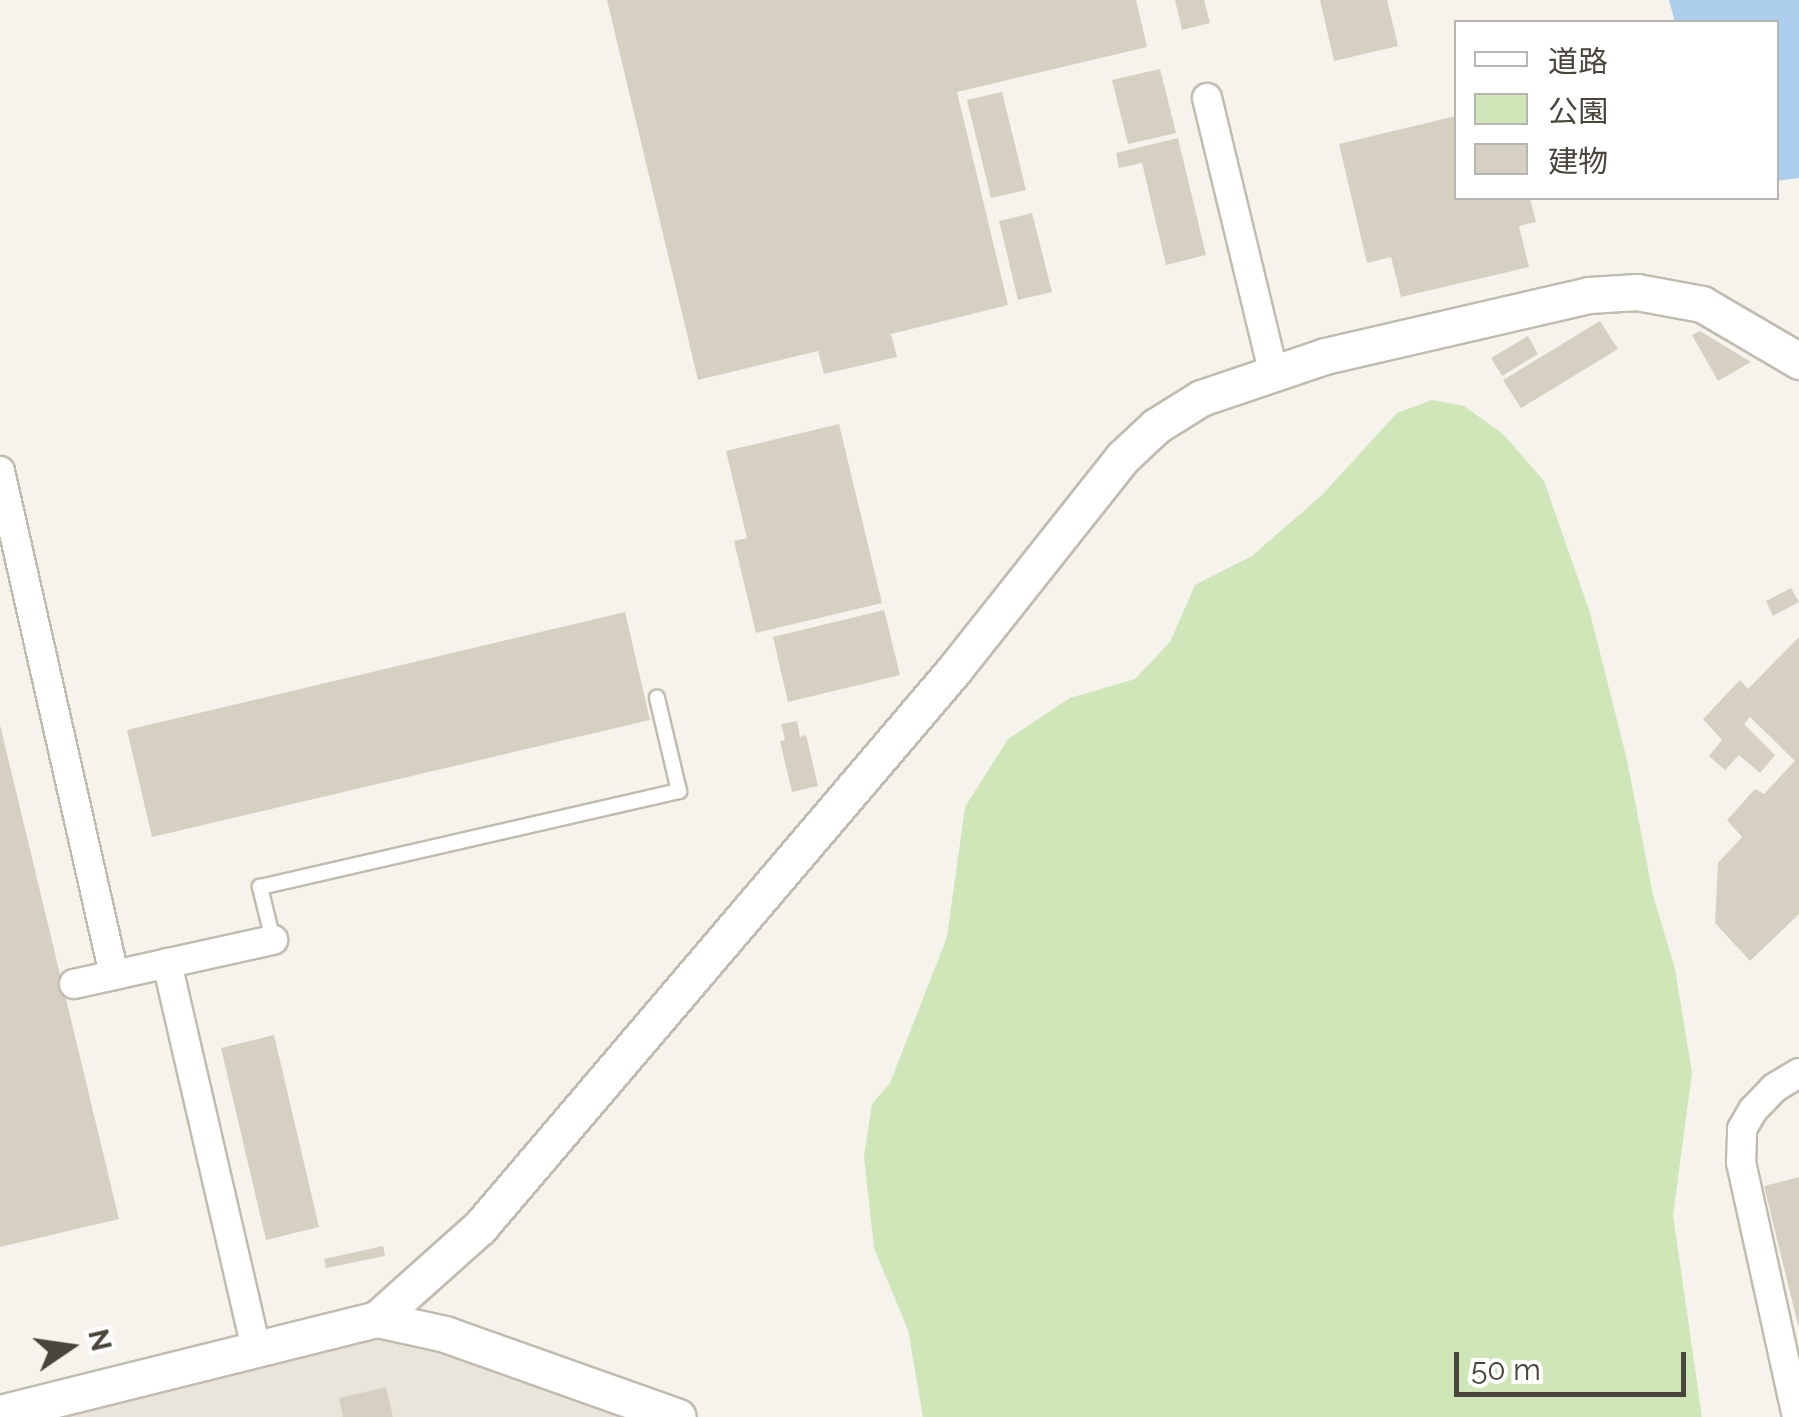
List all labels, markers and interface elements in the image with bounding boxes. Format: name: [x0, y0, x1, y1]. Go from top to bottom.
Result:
legend: [1454, 20, 1779, 200]
text: 道路: [1548, 44, 1608, 79]
text: 公園: [1548, 94, 1608, 129]
text: 建物: [1548, 144, 1608, 179]
north arrow: [20, 1297, 120, 1397]
text: N: [81, 1326, 118, 1354]
scale bar: [1459, 1332, 1692, 1394]
text: 50 m: [1471, 1352, 1541, 1387]

